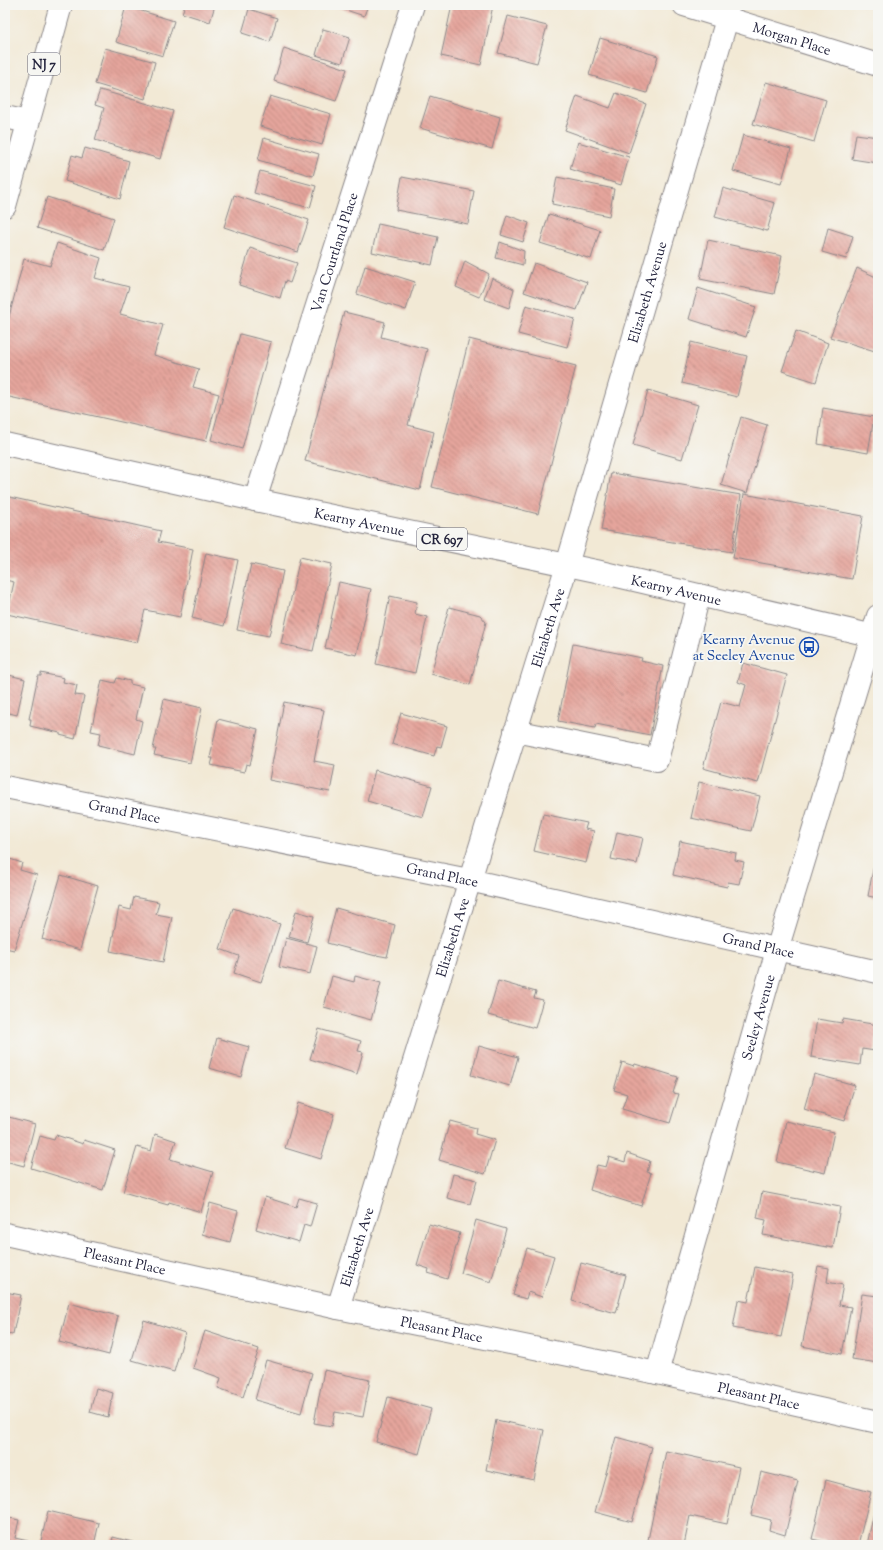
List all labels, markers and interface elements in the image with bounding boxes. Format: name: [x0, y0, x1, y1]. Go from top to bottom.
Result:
street label: Morgan Place: [750, 19, 833, 62]
road number: NJ 7: [28, 53, 60, 75]
street label: Van Courtland Place: [307, 190, 365, 316]
street label: Elizabeth Avenue: [625, 239, 673, 346]
street label: Kearny Avenue: [312, 505, 406, 543]
road number: CR 697: [417, 528, 467, 550]
street label: Kearny Avenue: [629, 571, 723, 612]
street label: Elizabeth Ave: [528, 586, 571, 670]
place label: Kearny Avenue at Seeley Avenue: [693, 631, 795, 667]
bus stop icon: Kearny Avenue at Seeley Avenue: [798, 636, 820, 658]
street label: Grand Place: [86, 796, 162, 830]
street label: Grand Place: [404, 860, 480, 894]
street label: Elizabeth Ave: [433, 896, 476, 980]
street label: Grand Place: [720, 929, 796, 965]
street label: Seeley Avenue: [738, 972, 782, 1063]
street label: Elizabeth Ave: [337, 1205, 380, 1290]
street label: Pleasant Place: [82, 1244, 168, 1281]
street label: Pleasant Place: [398, 1313, 484, 1349]
street label: Pleasant Place: [715, 1379, 801, 1416]

